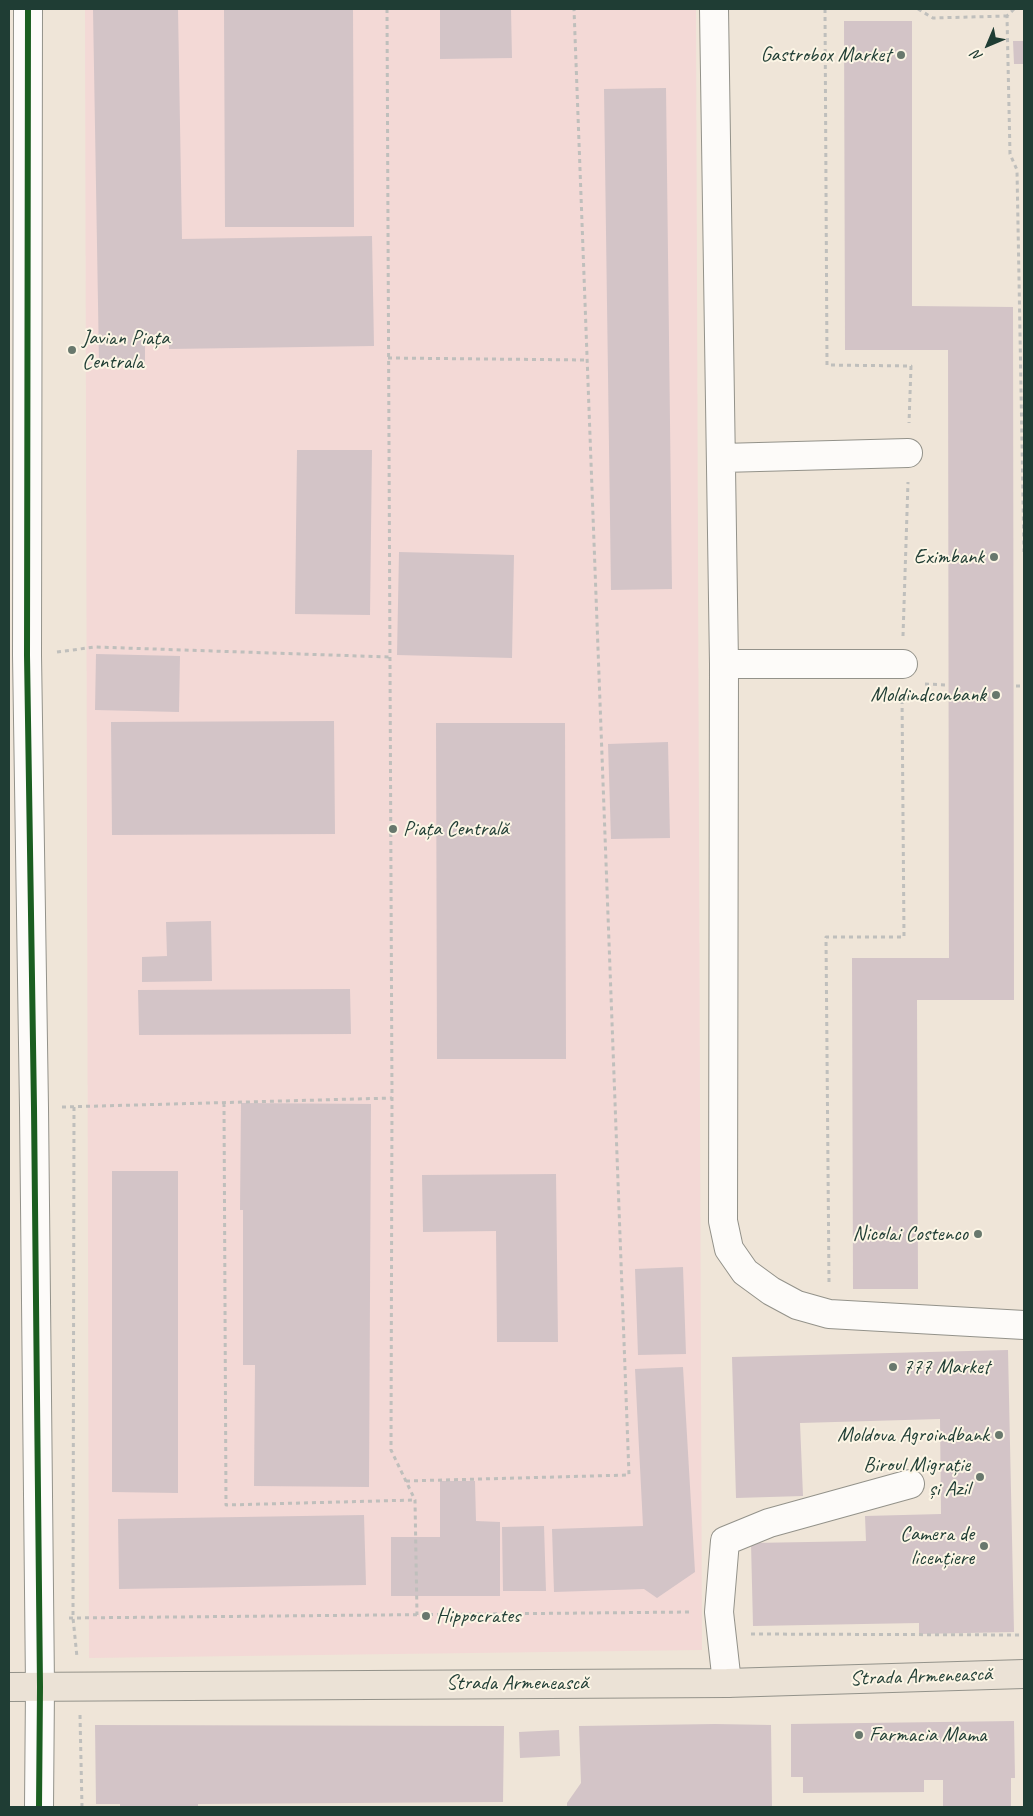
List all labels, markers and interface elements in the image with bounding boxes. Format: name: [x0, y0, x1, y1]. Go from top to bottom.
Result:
north arrow: [963, 20, 1013, 70]
place label: Gastrobox Market: [760, 42, 891, 68]
text: N: [968, 47, 986, 65]
marker: Gastrobox Market: [895, 49, 907, 61]
place label: Javian Piața Centrala: [82, 325, 169, 375]
marker: Javian Piața Centrala: [66, 344, 78, 356]
place label: Eximbank: [914, 544, 984, 570]
marker: Eximbank: [988, 551, 1000, 563]
place label: Moldindconbank: [871, 682, 986, 708]
marker: Moldindconbank: [990, 689, 1002, 701]
place label: Piața Centrală: [403, 816, 508, 842]
marker: Piața Centrală: [387, 823, 399, 835]
place label: Nicolai Costenco: [852, 1221, 968, 1247]
marker: Nicolai Costenco: [972, 1228, 984, 1240]
place label: 777 Market: [903, 1354, 990, 1380]
marker: 777 Market: [887, 1361, 899, 1373]
place label: Moldova Agroindbank: [837, 1422, 989, 1448]
marker: Moldova Agroindbank: [993, 1429, 1005, 1441]
place label: Biroul Migrație și Azil: [863, 1452, 970, 1502]
marker: Biroul Migrație și Azil: [974, 1471, 986, 1483]
place label: Camera de licențiere: [900, 1521, 974, 1571]
marker: Camera de licențiere: [978, 1540, 990, 1552]
place label: Hippocrates: [436, 1603, 520, 1629]
marker: Hippocrates: [420, 1610, 432, 1622]
street label: Strada Armenească: [849, 1662, 993, 1692]
street label: Strada Armenească: [446, 1670, 588, 1696]
place label: Farmacia Mama: [869, 1722, 986, 1748]
marker: Farmacia Mama: [853, 1729, 865, 1741]

